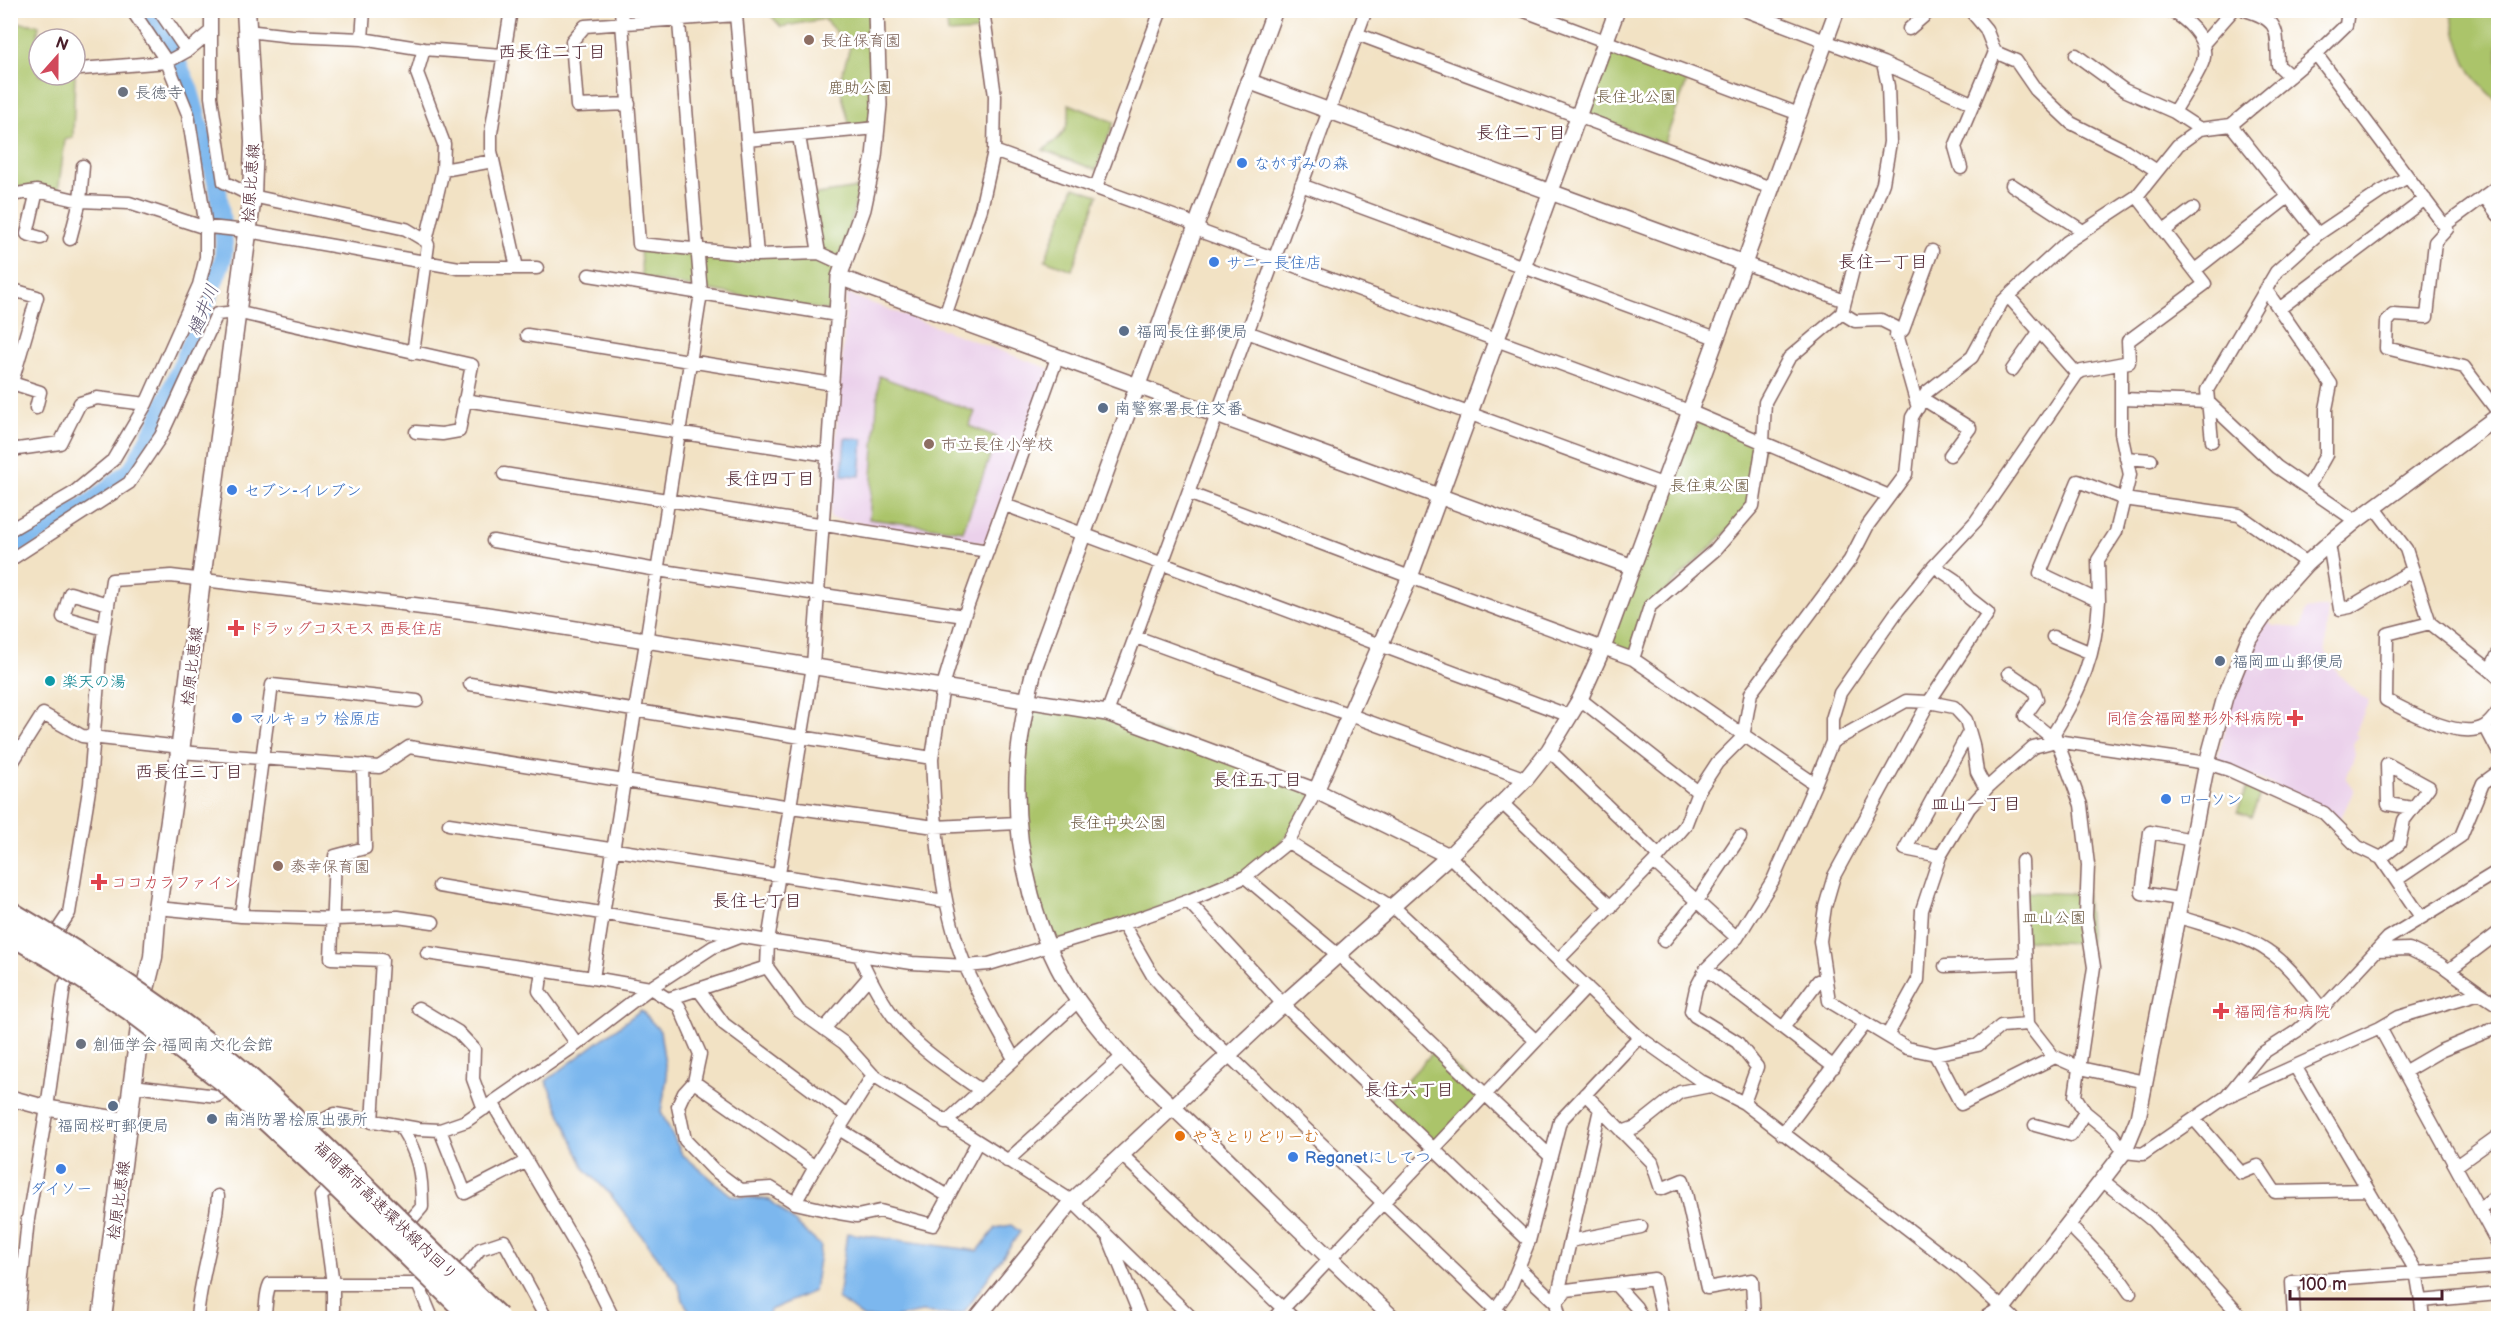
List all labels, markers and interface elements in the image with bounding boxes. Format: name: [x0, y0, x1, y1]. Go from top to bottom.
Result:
north arrow: [27, 27, 87, 87]
place label: 長住保育園: [821, 32, 901, 51]
text: N: [53, 33, 71, 55]
marker: 長住保育園: [802, 33, 816, 47]
district label: 西長住二丁目: [498, 42, 606, 63]
park label: 鹿助公園: [828, 79, 892, 98]
place label: 長徳寺: [135, 84, 183, 103]
marker: 長徳寺: [116, 85, 130, 99]
park label: 長住北公園: [1596, 88, 1676, 107]
district label: 長住二丁目: [1476, 123, 1566, 144]
street label: 桧原比恵線: [239, 143, 264, 224]
place label: ながずみの森: [1254, 155, 1349, 174]
marker: ながずみの森: [1235, 156, 1249, 170]
district label: 長住一丁目: [1838, 252, 1928, 273]
place label: サニー長住店: [1226, 254, 1322, 273]
marker: サニー長住店: [1207, 255, 1221, 269]
water label: 樋井川: [184, 281, 223, 339]
place label: 福岡長住郵便局: [1136, 323, 1248, 342]
marker: 福岡長住郵便局: [1117, 324, 1131, 338]
place label: 南警察署長住交番: [1115, 400, 1243, 419]
marker: 南警察署長住交番: [1096, 401, 1110, 415]
place label: 市立長住小学校: [941, 436, 1053, 455]
marker: 市立長住小学校: [922, 437, 936, 451]
district label: 長住四丁目: [725, 469, 815, 490]
park label: 長住東公園: [1670, 477, 1750, 496]
place label: セブン-イレブン: [244, 482, 362, 501]
marker: セブン-イレブン: [225, 483, 239, 497]
place label: ドラッグコスモス 西長住店: [248, 620, 443, 639]
marker: ドラッグコスモス 西長住店: [229, 621, 243, 635]
street label: 桧原比恵線: [178, 625, 207, 707]
place label: 福岡皿山郵便局: [2232, 653, 2344, 672]
marker: 福岡皿山郵便局: [2213, 654, 2227, 668]
place label: 楽天の湯: [62, 673, 126, 692]
marker: 楽天の湯: [43, 674, 57, 688]
marker: 同信会福岡整形外科病院: [2286, 709, 2304, 727]
place label: マルキョウ 桧原店: [249, 710, 381, 729]
place label: 同信会福岡整形外科病院: [2106, 710, 2282, 729]
marker: マルキョウ 桧原店: [230, 711, 244, 725]
district label: 西長住三丁目: [135, 762, 243, 783]
district label: 長住五丁目: [1212, 770, 1302, 791]
place label: ローソン: [2178, 791, 2242, 810]
marker: ローソン: [2159, 792, 2173, 806]
district label: 皿山一丁目: [1931, 794, 2021, 815]
park label: 長住中央公園: [1070, 814, 1166, 833]
place label: 泰幸保育園: [290, 858, 370, 877]
marker: 泰幸保育園: [271, 859, 285, 873]
place label: ココカラファイン: [111, 874, 239, 893]
marker: ココカラファイン: [92, 875, 106, 889]
district label: 長住七丁目: [712, 891, 802, 912]
park label: 皿山公園: [2022, 909, 2086, 928]
marker: 福岡信和病院: [2212, 1002, 2230, 1020]
place label: 福岡信和病院: [2234, 1003, 2330, 1022]
place label: 創価学会 福岡南文化会館: [93, 1036, 273, 1055]
marker: 創価学会 福岡南文化会館: [74, 1037, 88, 1051]
district label: 長住六丁目: [1364, 1080, 1454, 1101]
marker: 福岡桜町郵便局: [106, 1099, 120, 1113]
place label: 南消防署桧原出張所: [224, 1111, 368, 1130]
marker: 南消防署桧原出張所: [205, 1112, 219, 1126]
place label: 福岡桜町郵便局: [57, 1117, 169, 1136]
place label: やきとりどりーむ: [1192, 1128, 1319, 1147]
marker: やきとりどりーむ: [1173, 1129, 1187, 1143]
street label: 福岡都市高速環状線内回り: [309, 1138, 461, 1285]
place label: Reganetにしてつ: [1305, 1149, 1431, 1168]
marker: Reganetにしてつ: [1286, 1150, 1300, 1164]
street label: 桧原比恵線: [105, 1159, 134, 1241]
marker: ダイソー: [54, 1162, 68, 1176]
place label: ダイソー: [30, 1180, 92, 1199]
scale bar: [2290, 1263, 2442, 1301]
text: 100 m: [2299, 1274, 2347, 1295]

